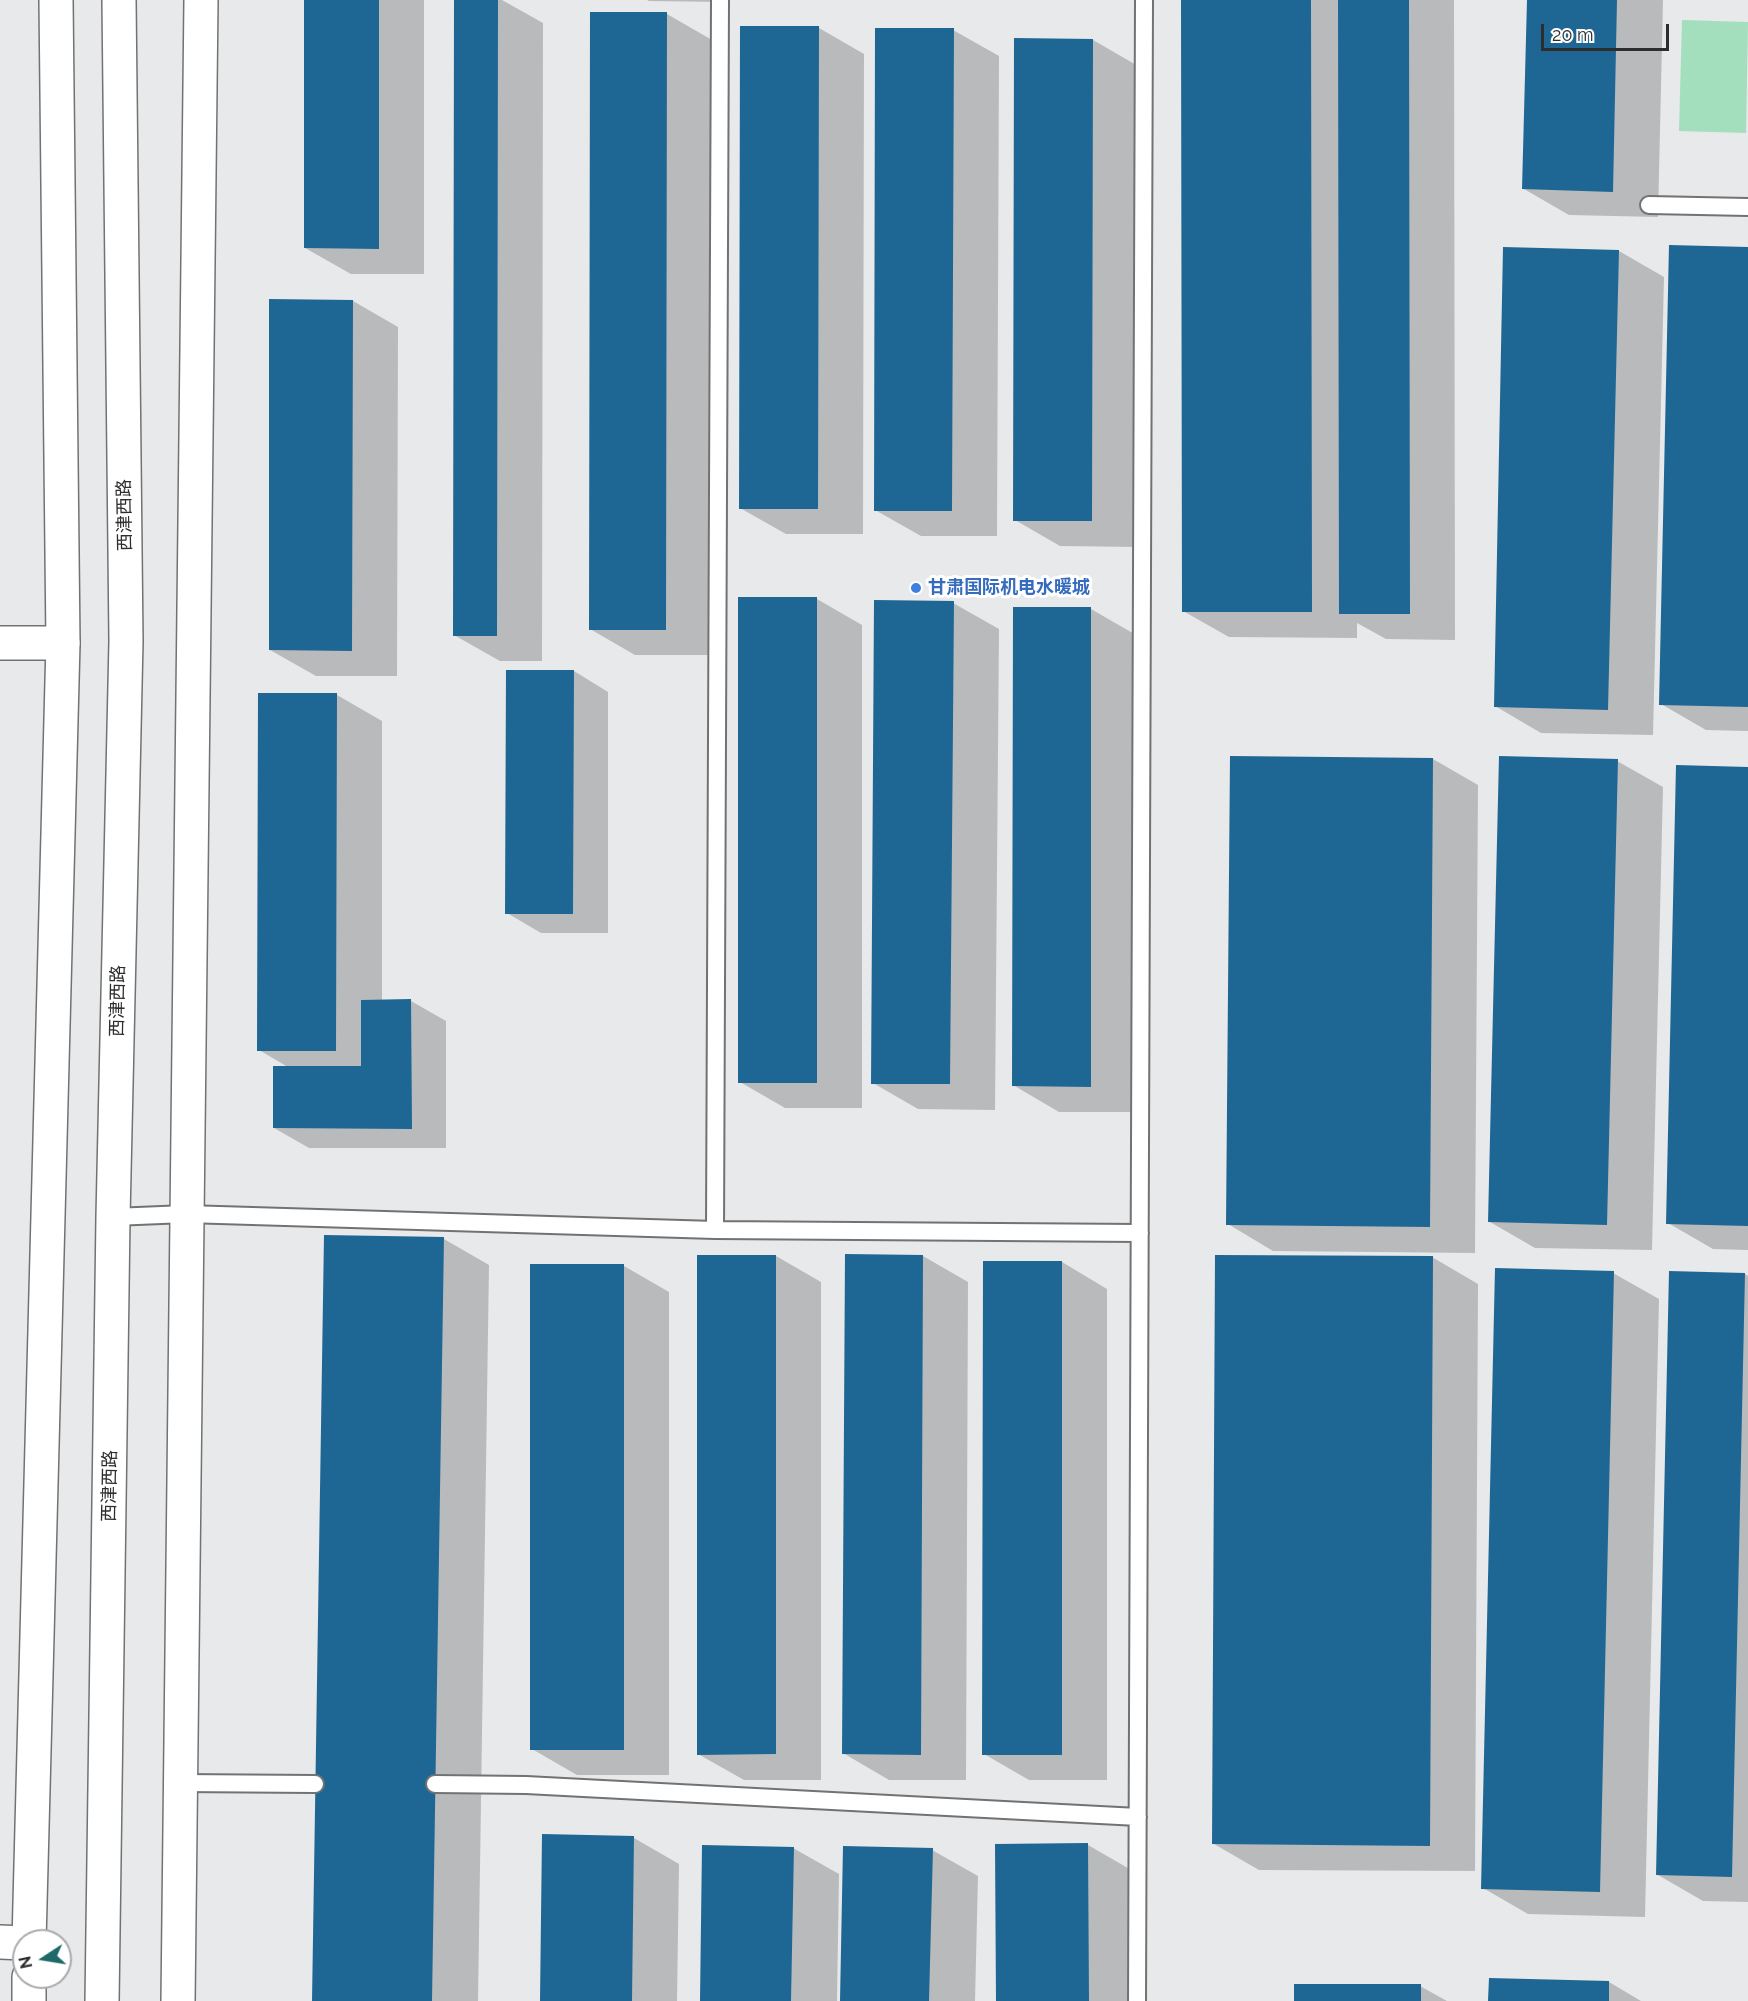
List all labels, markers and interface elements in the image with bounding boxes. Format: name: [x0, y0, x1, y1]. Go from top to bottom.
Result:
scale bar: [1544, 12, 1672, 50]
text: 20 m: [1552, 24, 1594, 45]
street label: 西津西路: [114, 479, 136, 551]
place label: 甘肃国际机电水暖城: [928, 577, 1090, 599]
marker: 甘肃国际机电水暖城: [909, 581, 923, 595]
street label: 西津西路: [107, 965, 129, 1037]
street label: 西津西路: [99, 1450, 121, 1522]
north arrow: [12, 1929, 72, 1989]
text: N: [15, 1954, 36, 1970]

